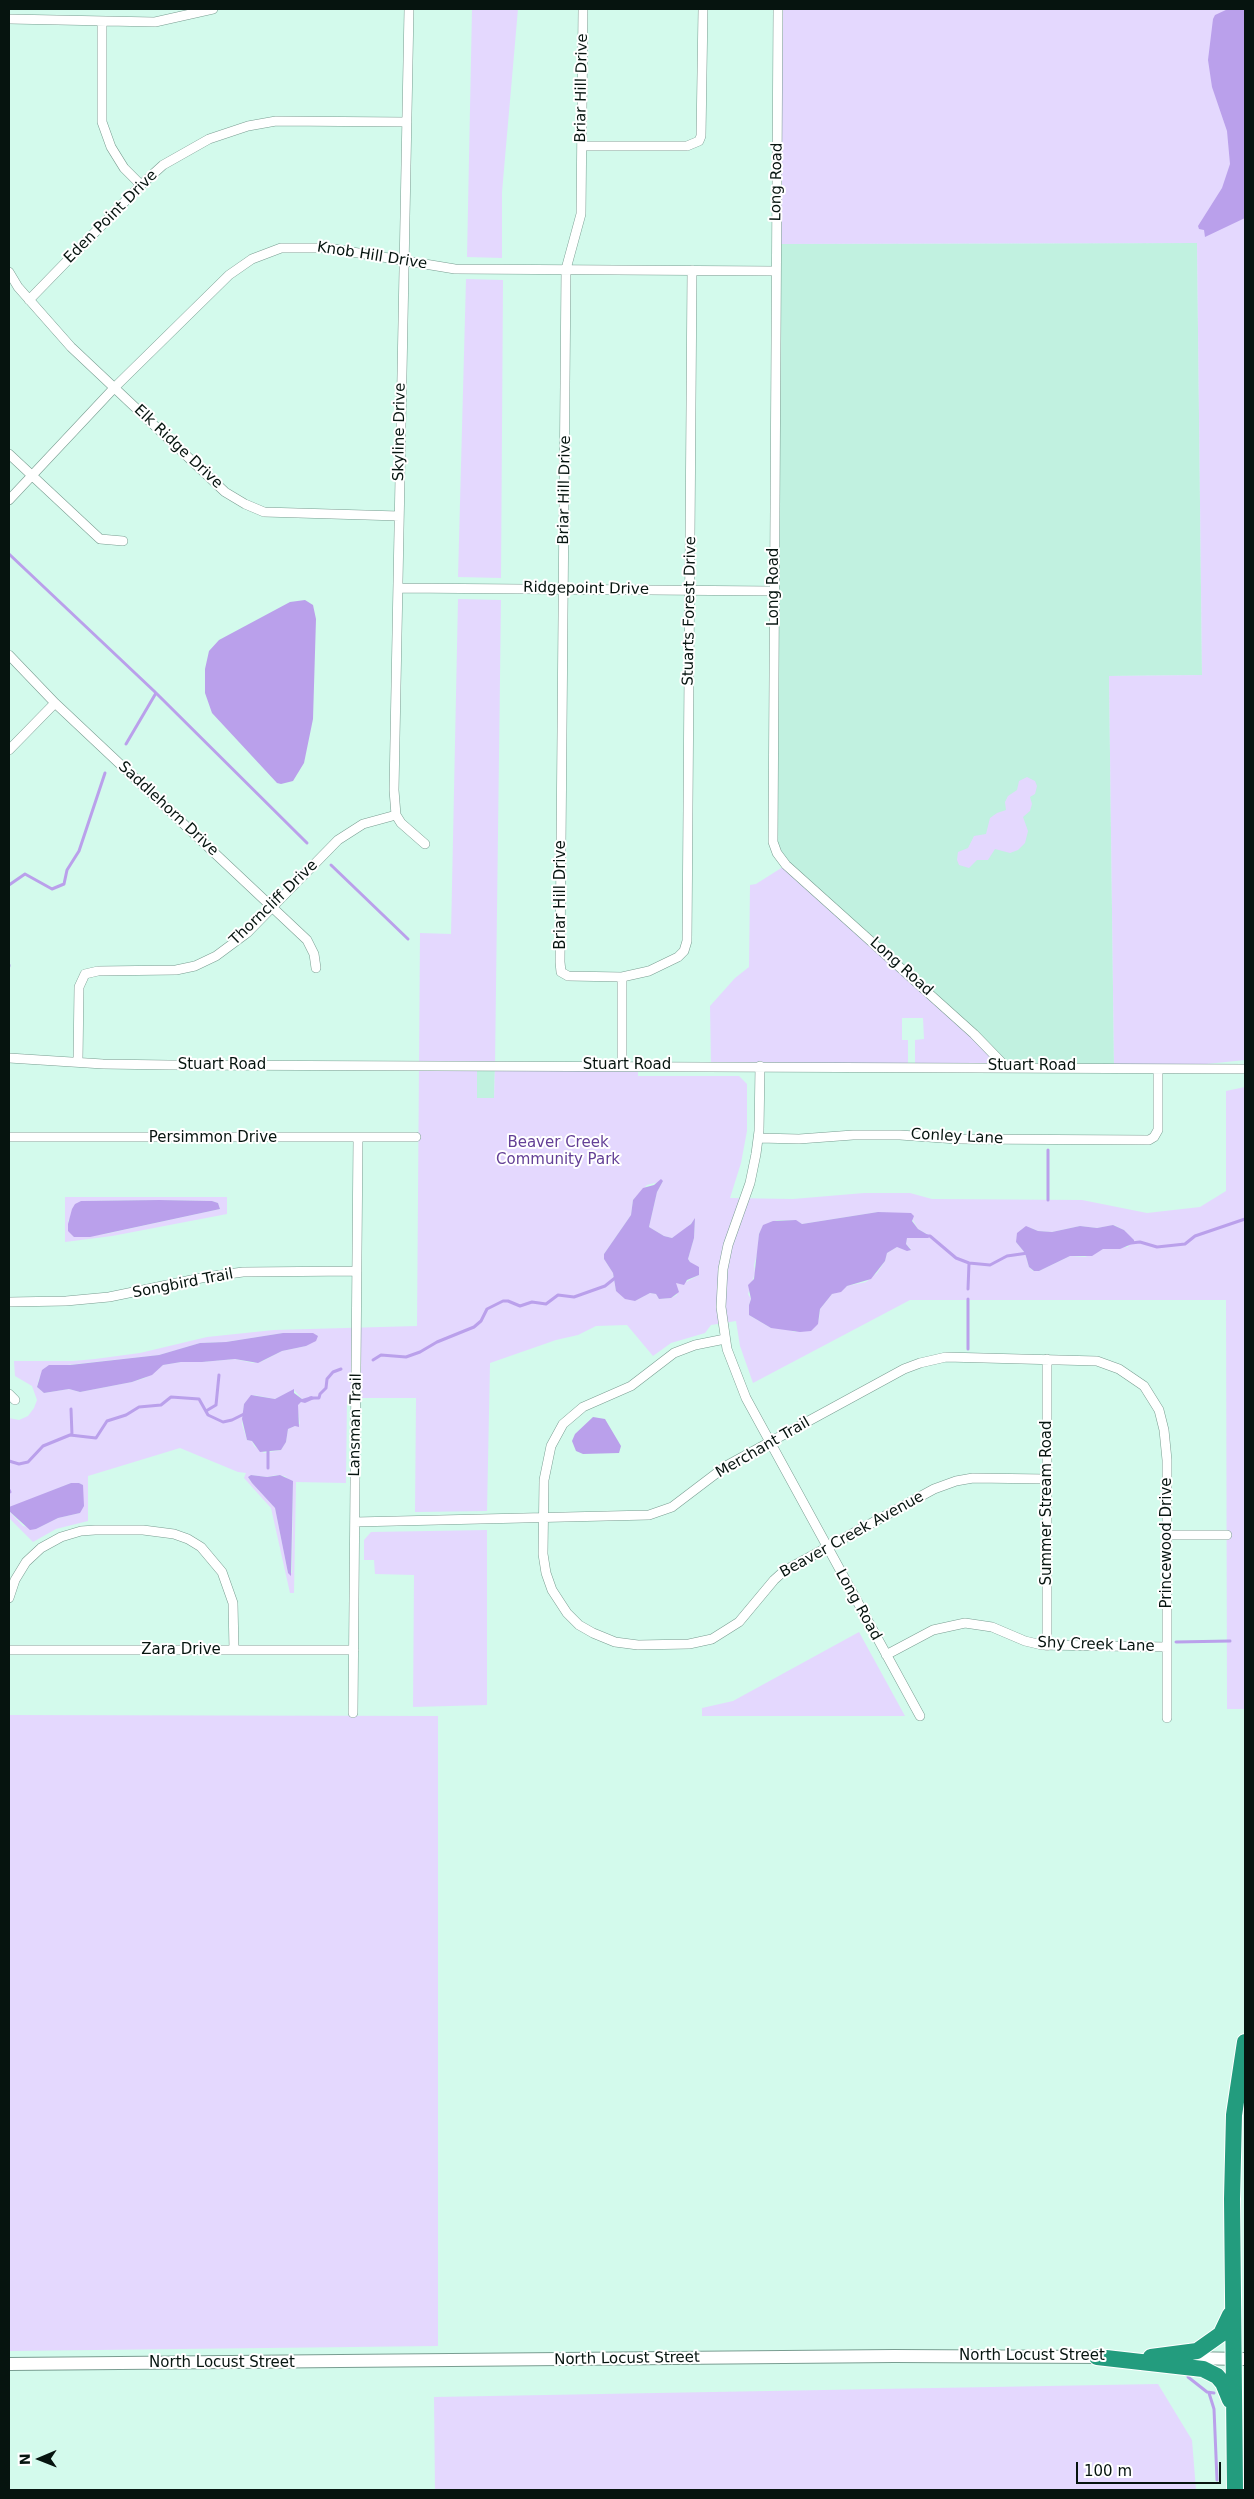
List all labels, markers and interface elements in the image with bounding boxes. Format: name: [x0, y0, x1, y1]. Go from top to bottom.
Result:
street label: Briar Hill Drive: [572, 33, 592, 143]
street label: Long Road: [767, 142, 787, 222]
street label: Eden Point Drive: [61, 167, 161, 267]
street label: Knob Hill Drive: [316, 238, 428, 274]
street label: Skyline Drive: [390, 383, 410, 481]
street label: Elk Ridge Drive: [130, 401, 226, 493]
street label: Briar Hill Drive: [555, 435, 575, 545]
street label: Stuarts Forest Drive: [680, 536, 700, 686]
street label: Long Road: [765, 548, 783, 626]
street label: Ridgepoint Drive: [523, 579, 649, 599]
street label: Saddlehorn Drive: [114, 758, 222, 860]
street label: Briar Hill Drive: [552, 840, 570, 950]
street label: Thorncliff Drive: [226, 857, 322, 949]
street label: Long Road: [866, 934, 936, 1000]
street label: Stuart Road: [178, 1056, 266, 1074]
street label: Stuart Road: [583, 1056, 671, 1074]
street label: Stuart Road: [988, 1057, 1076, 1075]
street label: Conley Lane: [910, 1126, 1004, 1148]
street label: Persimmon Drive: [149, 1129, 277, 1147]
park label: Beaver Creek Community Park: [496, 1134, 620, 1169]
street label: Songbird Trail: [131, 1265, 235, 1303]
street label: Lansman Trail: [346, 1373, 366, 1477]
street label: Merchant Trail: [713, 1414, 813, 1482]
street label: Summer Stream Road: [1038, 1420, 1056, 1586]
street label: Princewood Drive: [1158, 1477, 1176, 1609]
street label: Beaver Creek Avenue: [777, 1488, 927, 1582]
street label: Long Road: [831, 1566, 885, 1644]
street label: Shy Creek Lane: [1037, 1634, 1155, 1656]
street label: Zara Drive: [141, 1641, 221, 1659]
street label: North Locust Street: [959, 2347, 1105, 2365]
street label: North Locust Street: [554, 2349, 700, 2369]
street label: North Locust Street: [149, 2354, 295, 2372]
north arrow: [15, 2434, 65, 2484]
scale bar: [1079, 2452, 1224, 2484]
text: N: [17, 2453, 33, 2465]
text: 100 m: [1084, 2462, 1132, 2480]

